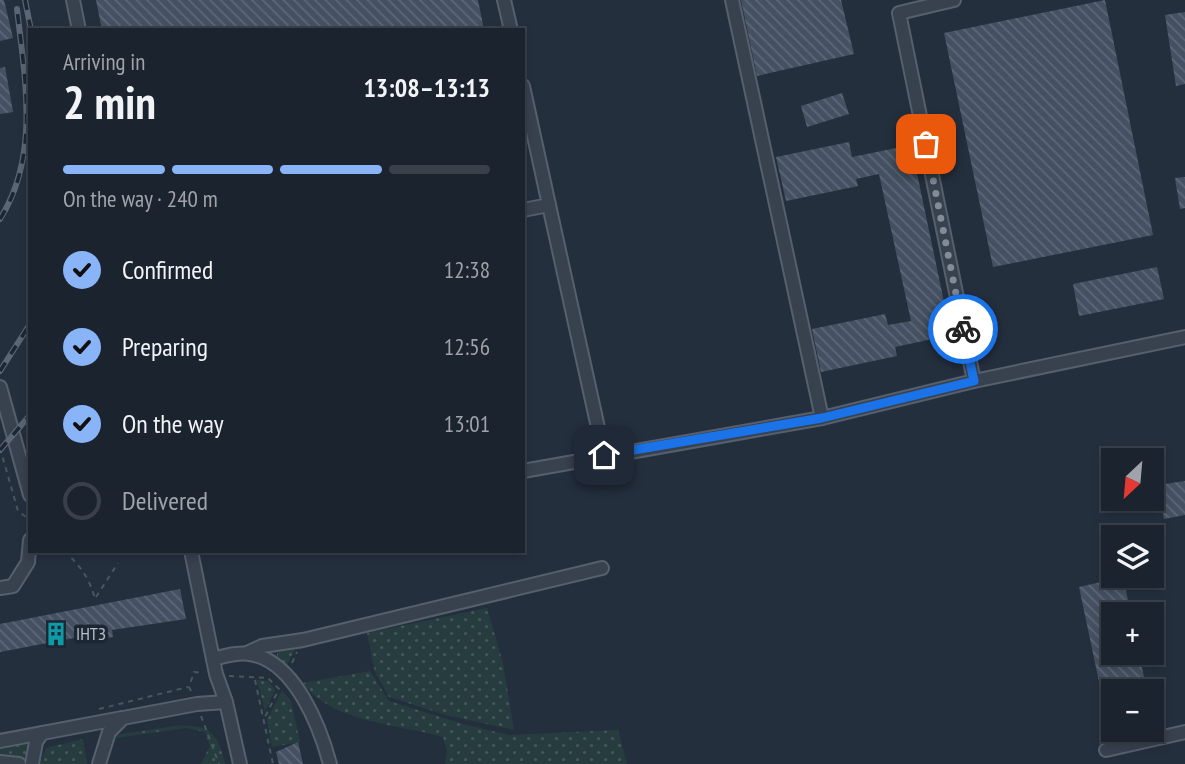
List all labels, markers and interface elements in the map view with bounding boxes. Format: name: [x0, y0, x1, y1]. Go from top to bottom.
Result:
text: Arriving in: [63, 47, 145, 76]
text: 13:08–13:13: [363, 71, 490, 104]
text: 2 min: [63, 72, 156, 132]
pin: [896, 114, 956, 174]
icon: bag: [907, 125, 945, 163]
text: On the way · 240 m: [63, 184, 218, 213]
icon: check: [63, 251, 101, 289]
text: Confirmed: [122, 253, 213, 286]
text: 12:38: [444, 255, 490, 284]
courier: [928, 294, 998, 364]
icon: bike: [944, 310, 982, 348]
icon: check: [63, 328, 101, 366]
text: Preparing: [122, 330, 208, 363]
text: 12:56: [444, 332, 490, 361]
icon: check: [63, 405, 101, 443]
text: On the way: [122, 407, 224, 440]
text: 13:01: [444, 409, 490, 438]
pin: [574, 425, 634, 485]
icon: home: [585, 436, 623, 474]
north arrow: [1101, 448, 1164, 511]
map controls: [1101, 448, 1164, 742]
text: Delivered: [122, 484, 208, 517]
button: layers: [1101, 525, 1164, 588]
button: +: [1101, 602, 1164, 665]
building icon: ІНТЗ: [42, 620, 70, 648]
place label: ІНТЗ: [76, 622, 106, 645]
button: −: [1101, 679, 1164, 742]

